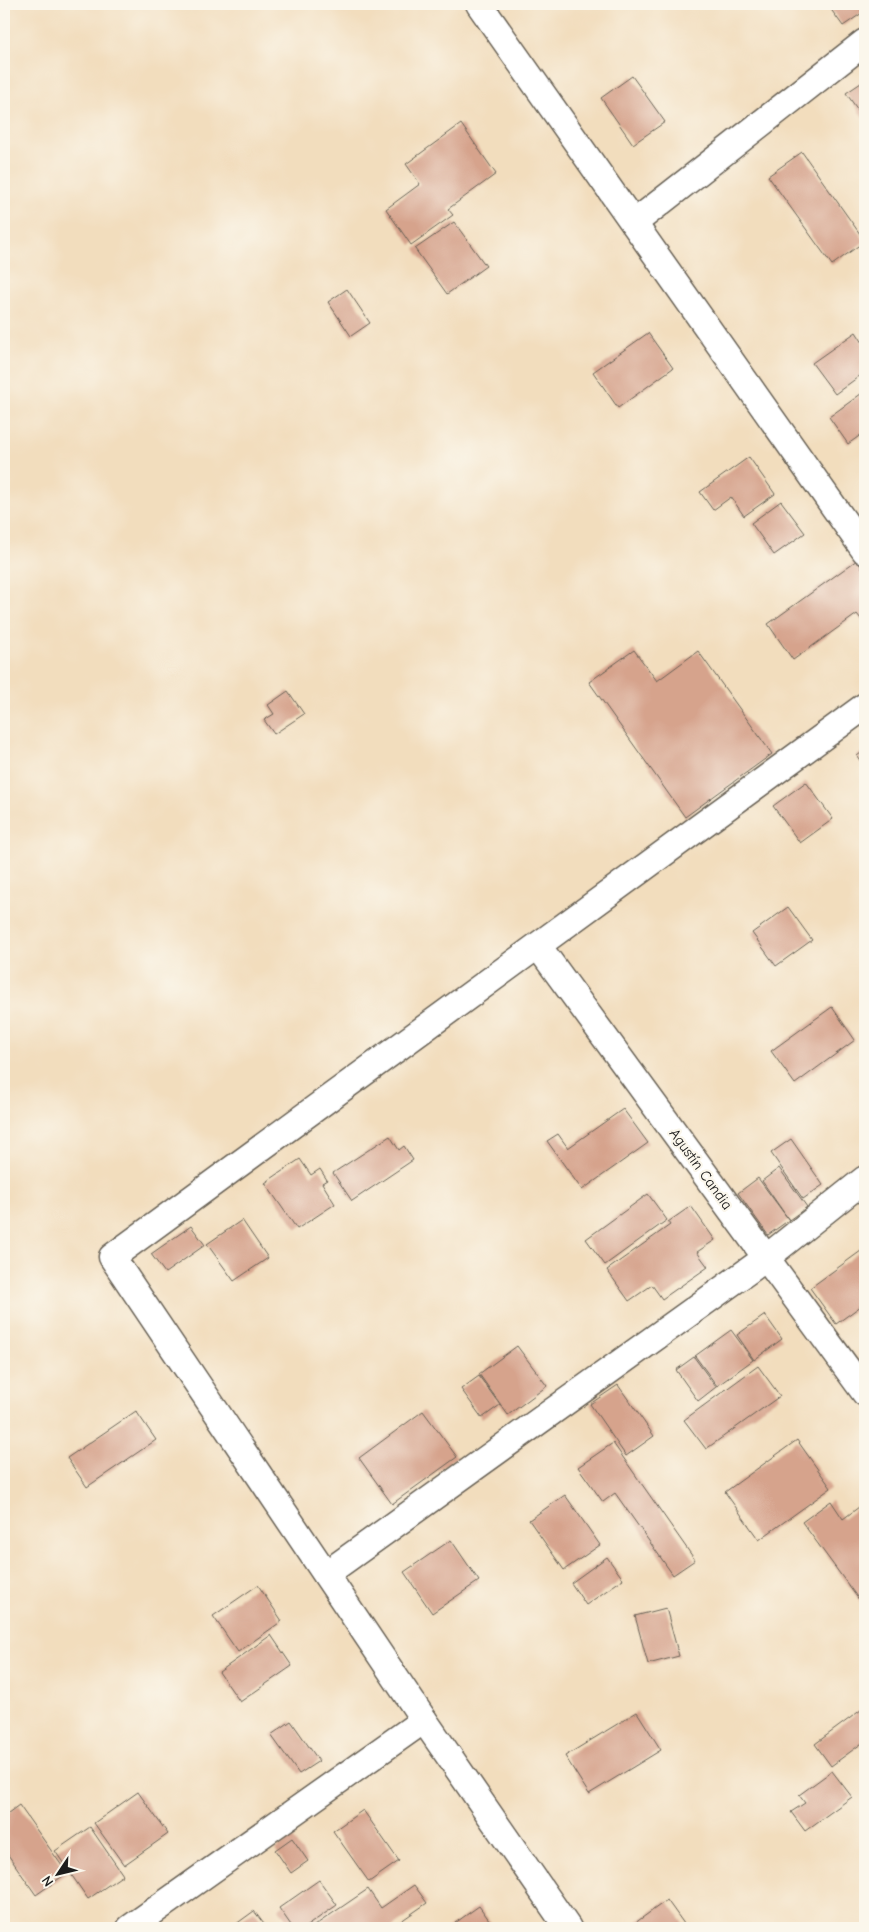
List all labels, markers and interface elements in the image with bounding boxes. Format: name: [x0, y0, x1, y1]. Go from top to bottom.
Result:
street label: Agustín Candia: [666, 1125, 736, 1213]
north arrow: [32, 1850, 82, 1900]
text: N: [38, 1873, 57, 1890]

